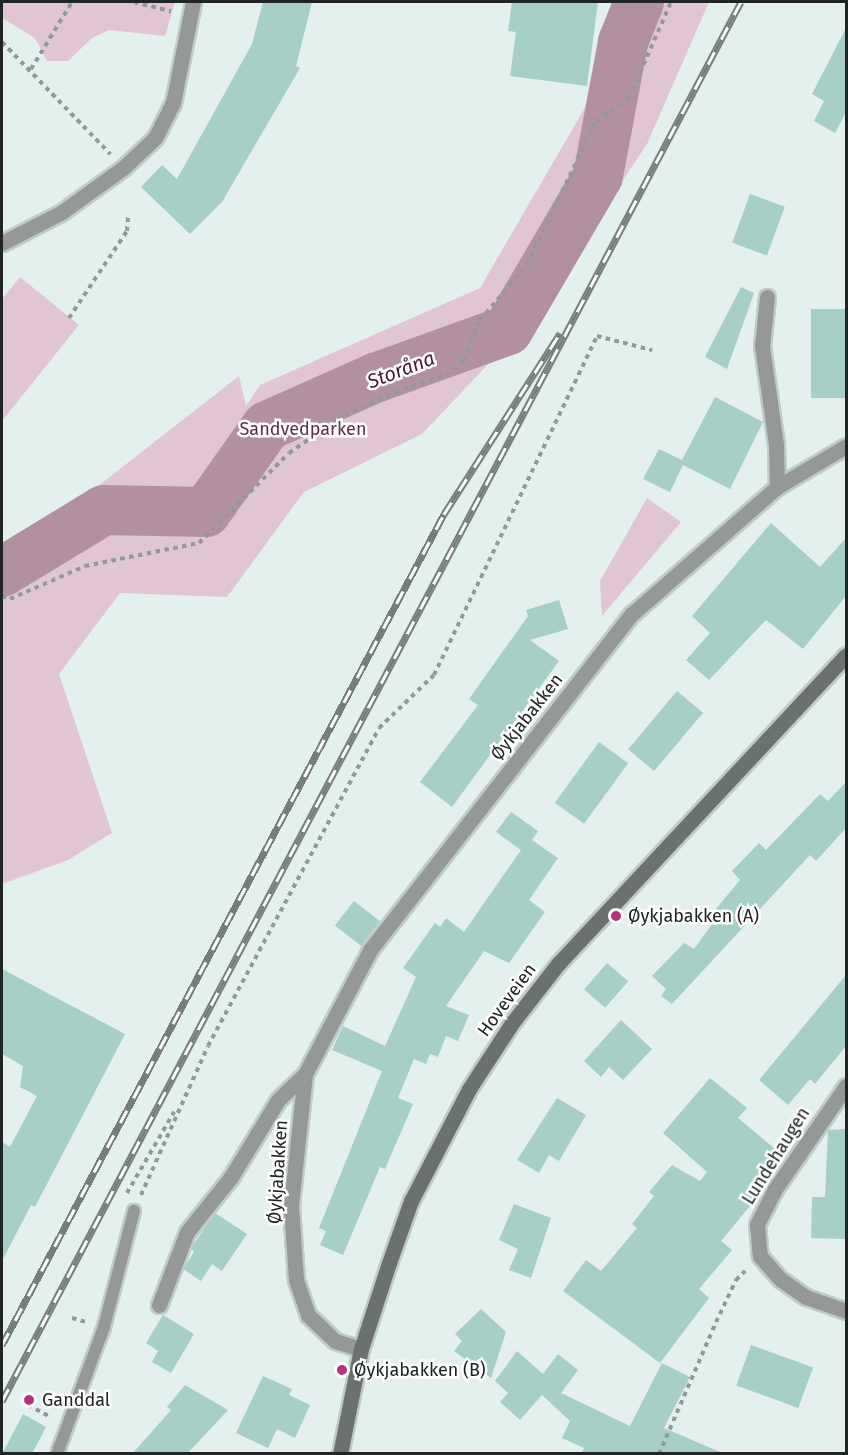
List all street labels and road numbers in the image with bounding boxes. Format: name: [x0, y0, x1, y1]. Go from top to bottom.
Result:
street label: Øykjabakken: [486, 669, 568, 765]
street label: Hoveveien: [473, 959, 541, 1041]
street label: Lundehaugen: [738, 1103, 814, 1209]
street label: Øykjabakken: [264, 1119, 292, 1225]

